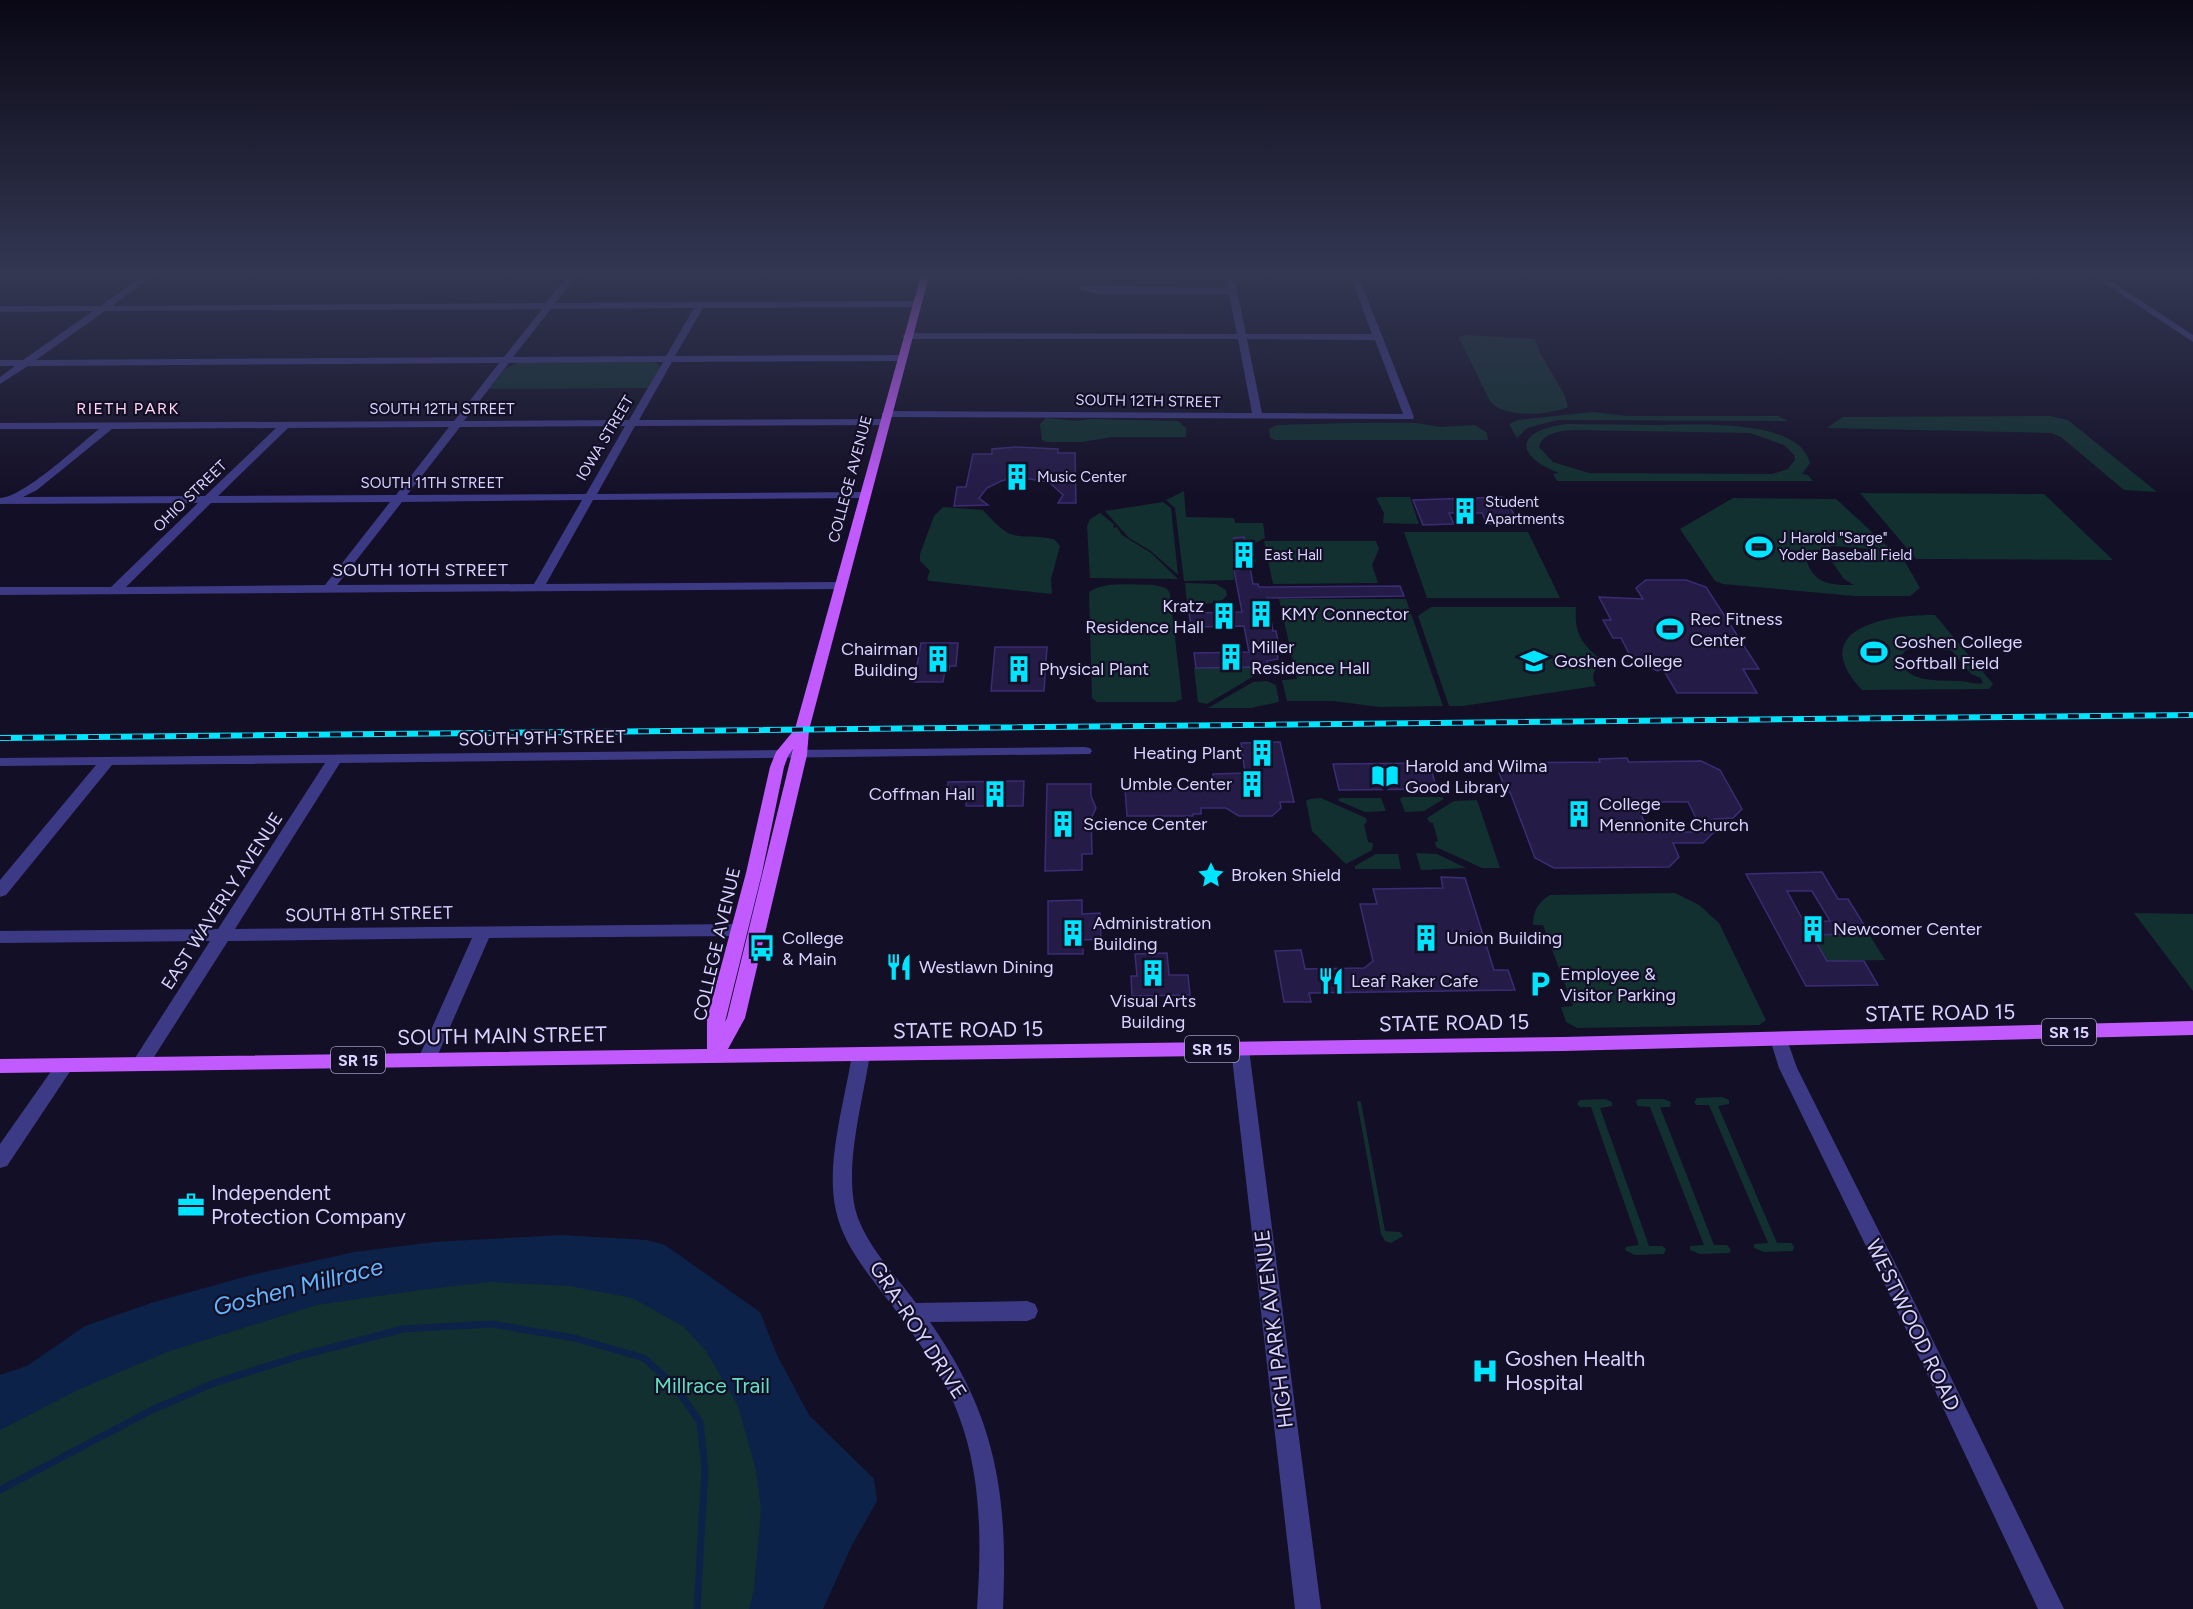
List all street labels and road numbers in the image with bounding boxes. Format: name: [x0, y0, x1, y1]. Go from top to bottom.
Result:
street label: IOWA STREET: [572, 391, 638, 484]
street label: SOUTH 12TH STREET: [1075, 391, 1222, 411]
street label: SOUTH 12TH STREET: [369, 400, 515, 418]
street label: COLLEGE AVENUE: [824, 414, 876, 544]
street label: OHIO STREET: [149, 456, 231, 536]
street label: SOUTH 11TH STREET: [360, 474, 504, 492]
street label: SOUTH 10TH STREET: [332, 559, 508, 581]
street label: SOUTH 9TH STREET: [458, 726, 626, 750]
street label: EAST WAVERLY AVENUE: [156, 808, 288, 994]
street label: COLLEGE AVENUE: [689, 865, 745, 1023]
street label: SOUTH 8TH STREET: [285, 902, 453, 926]
street label: STATE ROAD 15: [1865, 999, 2015, 1026]
street label: STATE ROAD 15: [1379, 1009, 1529, 1036]
street label: STATE ROAD 15: [893, 1016, 1043, 1043]
road number: SR 15: [2042, 1019, 2096, 1045]
street label: SOUTH MAIN STREET: [397, 1021, 607, 1050]
road number: SR 15: [1185, 1036, 1239, 1062]
road number: SR 15: [331, 1047, 385, 1073]
street label: HIGH PARK AVENUE: [1249, 1228, 1298, 1430]
street label: WESTWOOD ROAD: [1861, 1235, 1966, 1415]
street label: GRA-ROY DRIVE: [865, 1256, 972, 1403]

